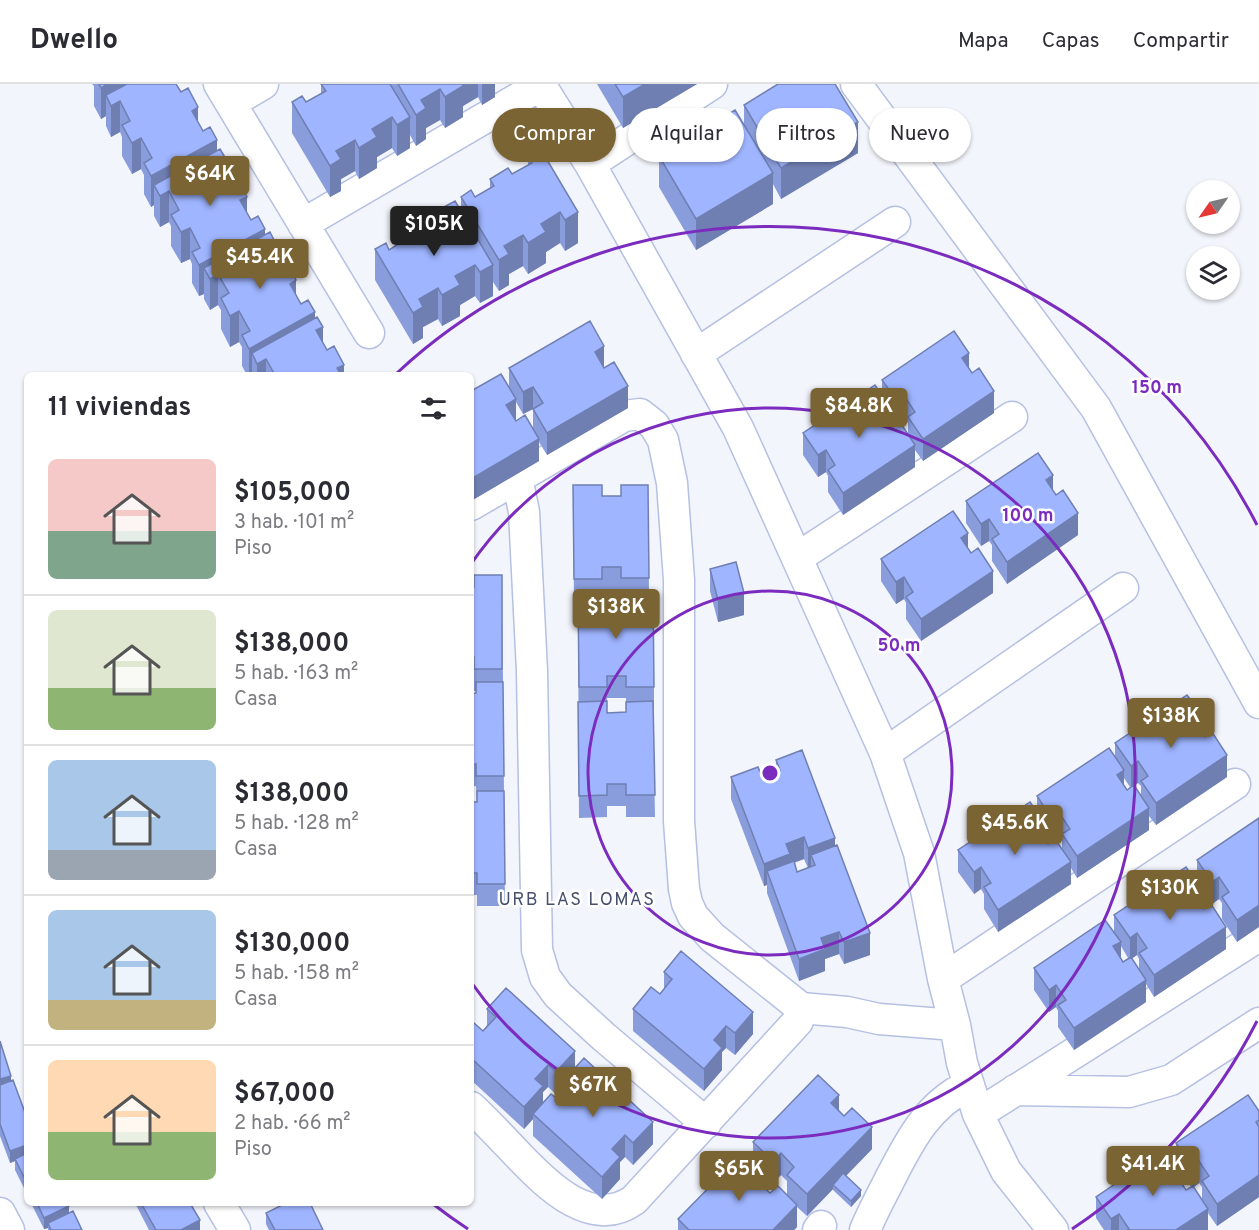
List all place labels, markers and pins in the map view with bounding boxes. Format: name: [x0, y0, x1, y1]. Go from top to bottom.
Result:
pin: $64K: [174, 156, 246, 207]
pin: $105K: [392, 206, 476, 257]
pin: $45.4K: [211, 239, 309, 290]
pin: $84.8K: [810, 388, 908, 439]
pin: $138K: [574, 589, 658, 640]
pin: $138K: [1129, 698, 1213, 749]
centre of rings: [760, 763, 780, 783]
pin: $45.6K: [966, 805, 1064, 856]
pin: $130K: [1128, 870, 1212, 921]
pin: $67K: [557, 1067, 629, 1118]
pin: $41.4K: [1104, 1146, 1202, 1197]
pin: $65K: [703, 1151, 775, 1202]

